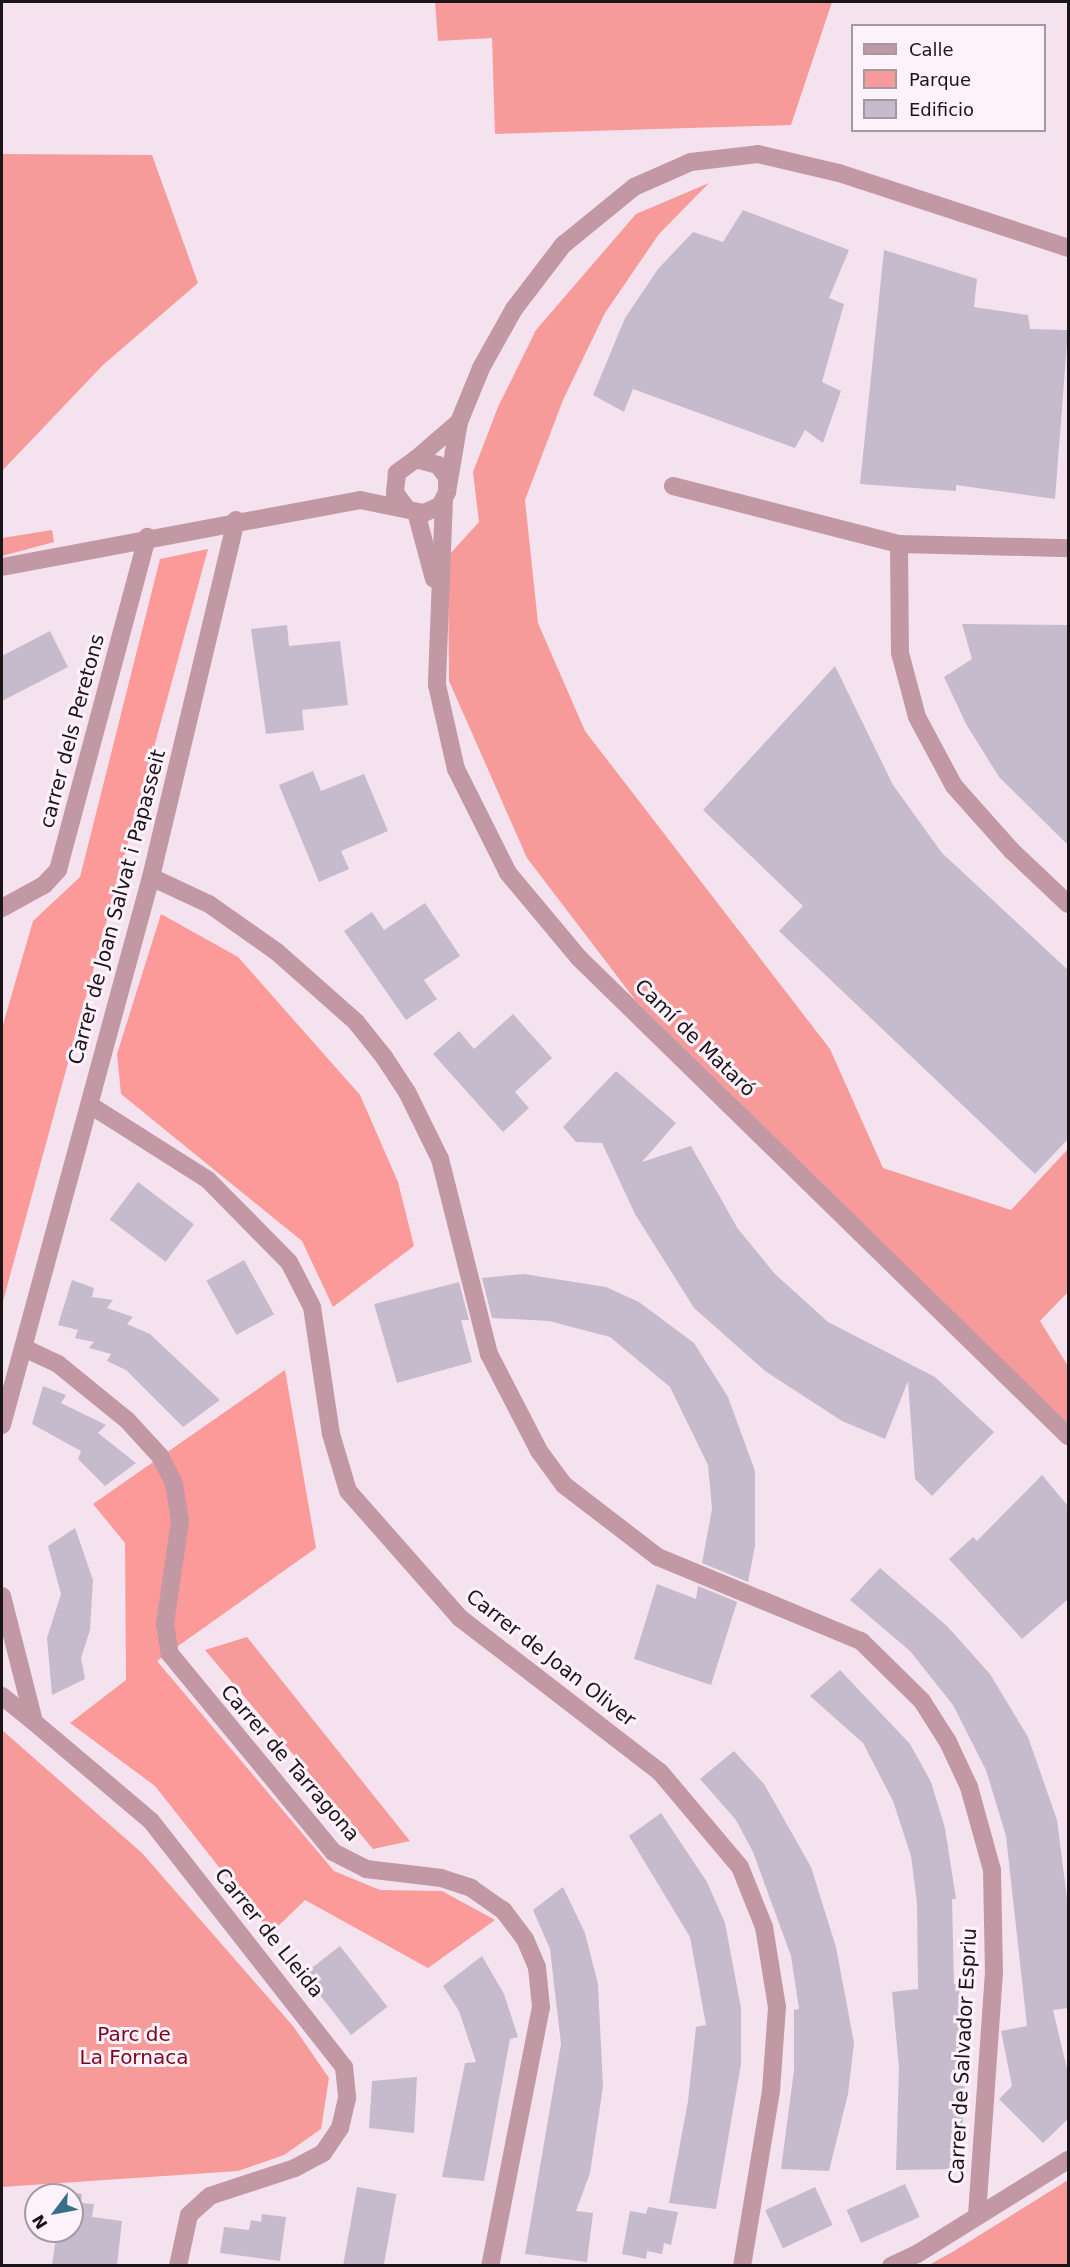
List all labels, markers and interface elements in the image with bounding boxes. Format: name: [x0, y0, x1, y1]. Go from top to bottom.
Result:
legend: [851, 24, 1046, 132]
text: Calle: [909, 39, 954, 60]
text: Parque: [909, 69, 971, 90]
text: Edificio: [909, 99, 974, 120]
street label: carrer dels Peretons: [35, 631, 109, 831]
street label: Carrer de Joan Salvat i Papasseit: [63, 747, 171, 1067]
street label: Camí de Mataró: [630, 974, 760, 1102]
street label: Carrer de Joan Oliver: [461, 1584, 641, 1732]
street label: Carrer de Tarragona: [216, 1680, 364, 1846]
street label: Carrer de Lleida: [209, 1863, 329, 2003]
street label: Carrer de Salvador Espriu: [944, 1927, 982, 2185]
park label: Parc de La Fornaca: [80, 2022, 188, 2069]
north arrow: [24, 2183, 84, 2243]
text: N: [28, 2211, 52, 2232]

